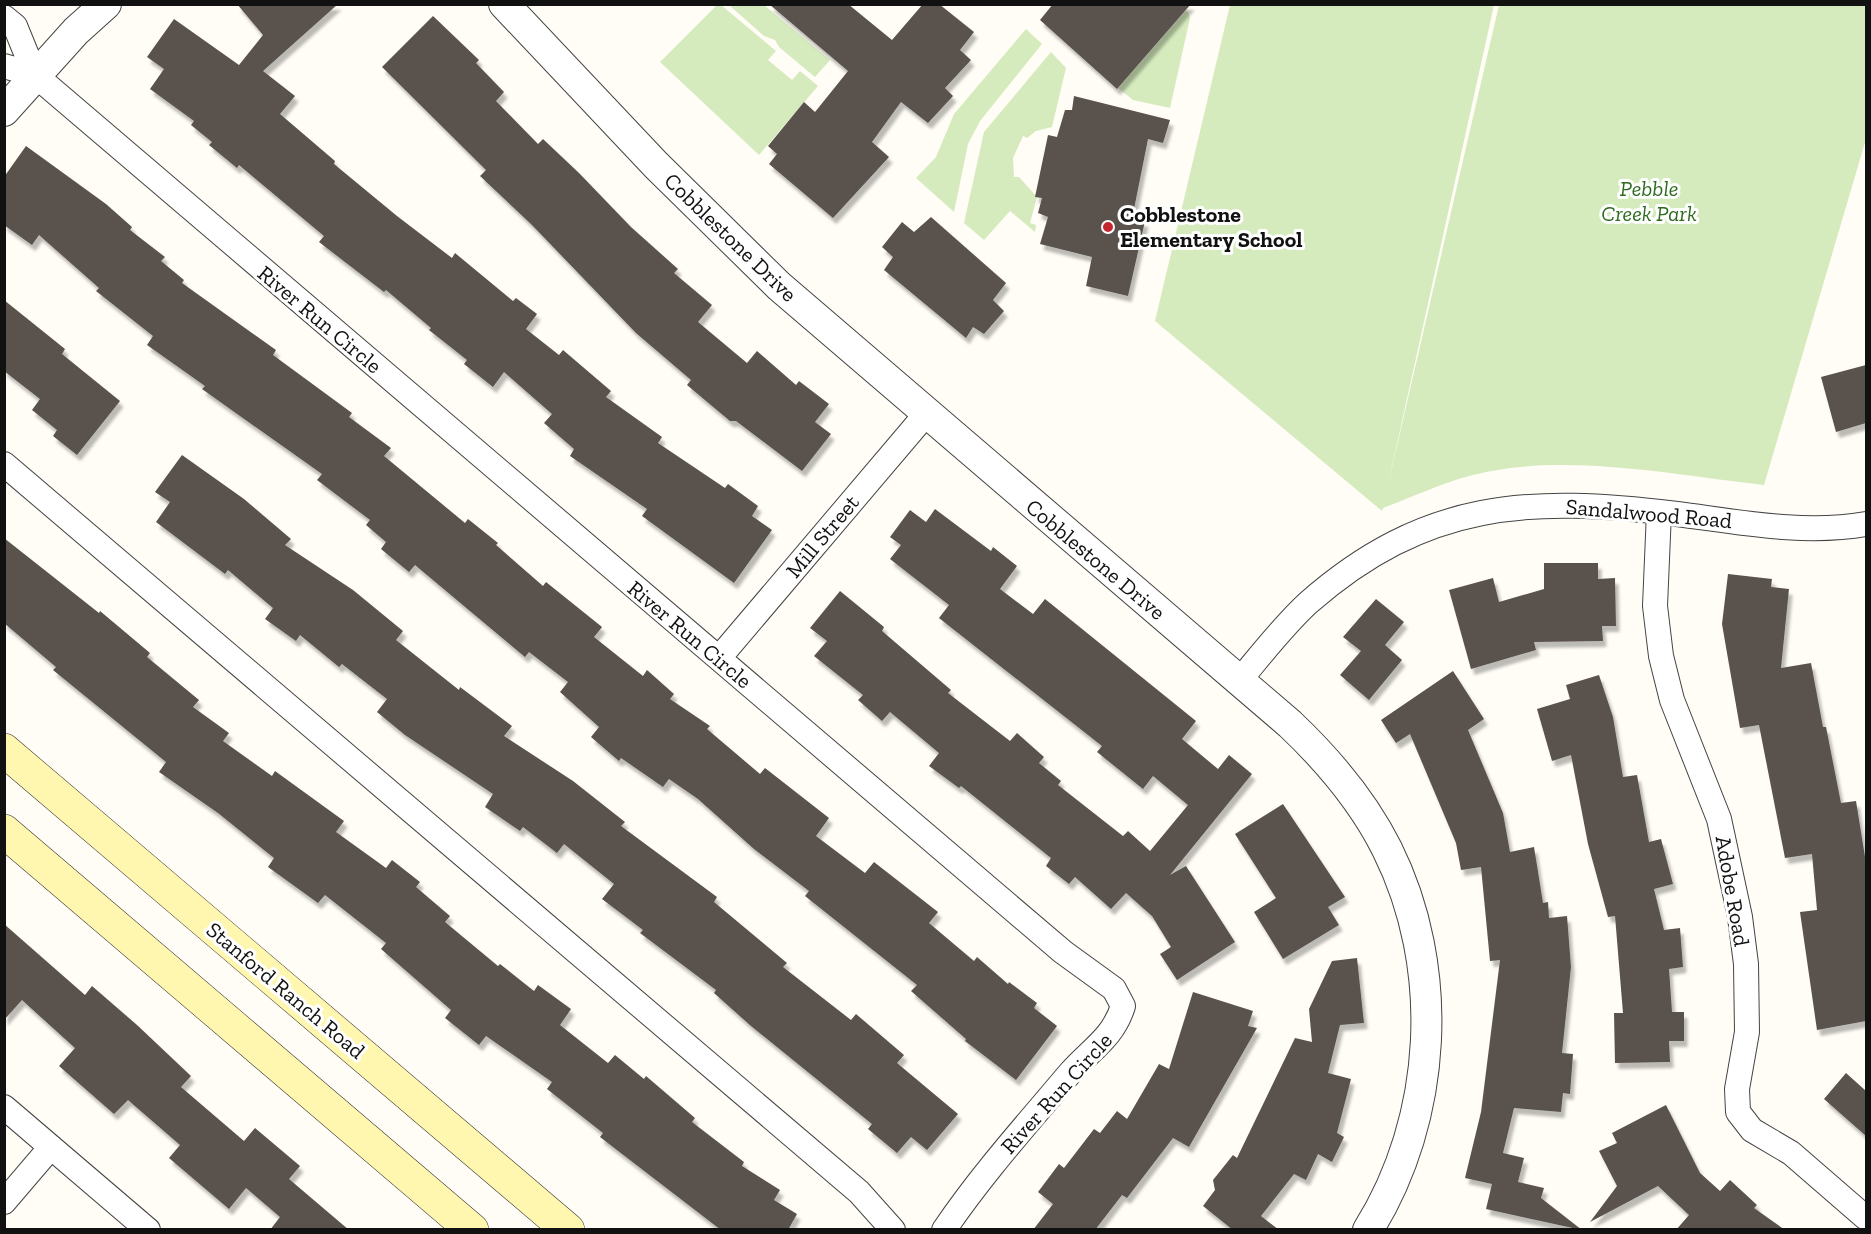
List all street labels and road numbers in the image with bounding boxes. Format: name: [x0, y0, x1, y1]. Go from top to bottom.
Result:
street label: Cobblestone Drive: [659, 167, 803, 308]
street label: River Run Circle: [252, 260, 387, 379]
street label: Mill Street: [780, 489, 865, 583]
street label: Cobblestone Drive: [1020, 493, 1171, 626]
street label: Sandalwood Road: [1565, 493, 1733, 534]
street label: River Run Circle: [622, 575, 757, 694]
street label: Adobe Road: [1710, 834, 1756, 948]
street label: Stanford Ranch Road: [201, 916, 371, 1065]
street label: River Run Circle: [995, 1027, 1118, 1160]

